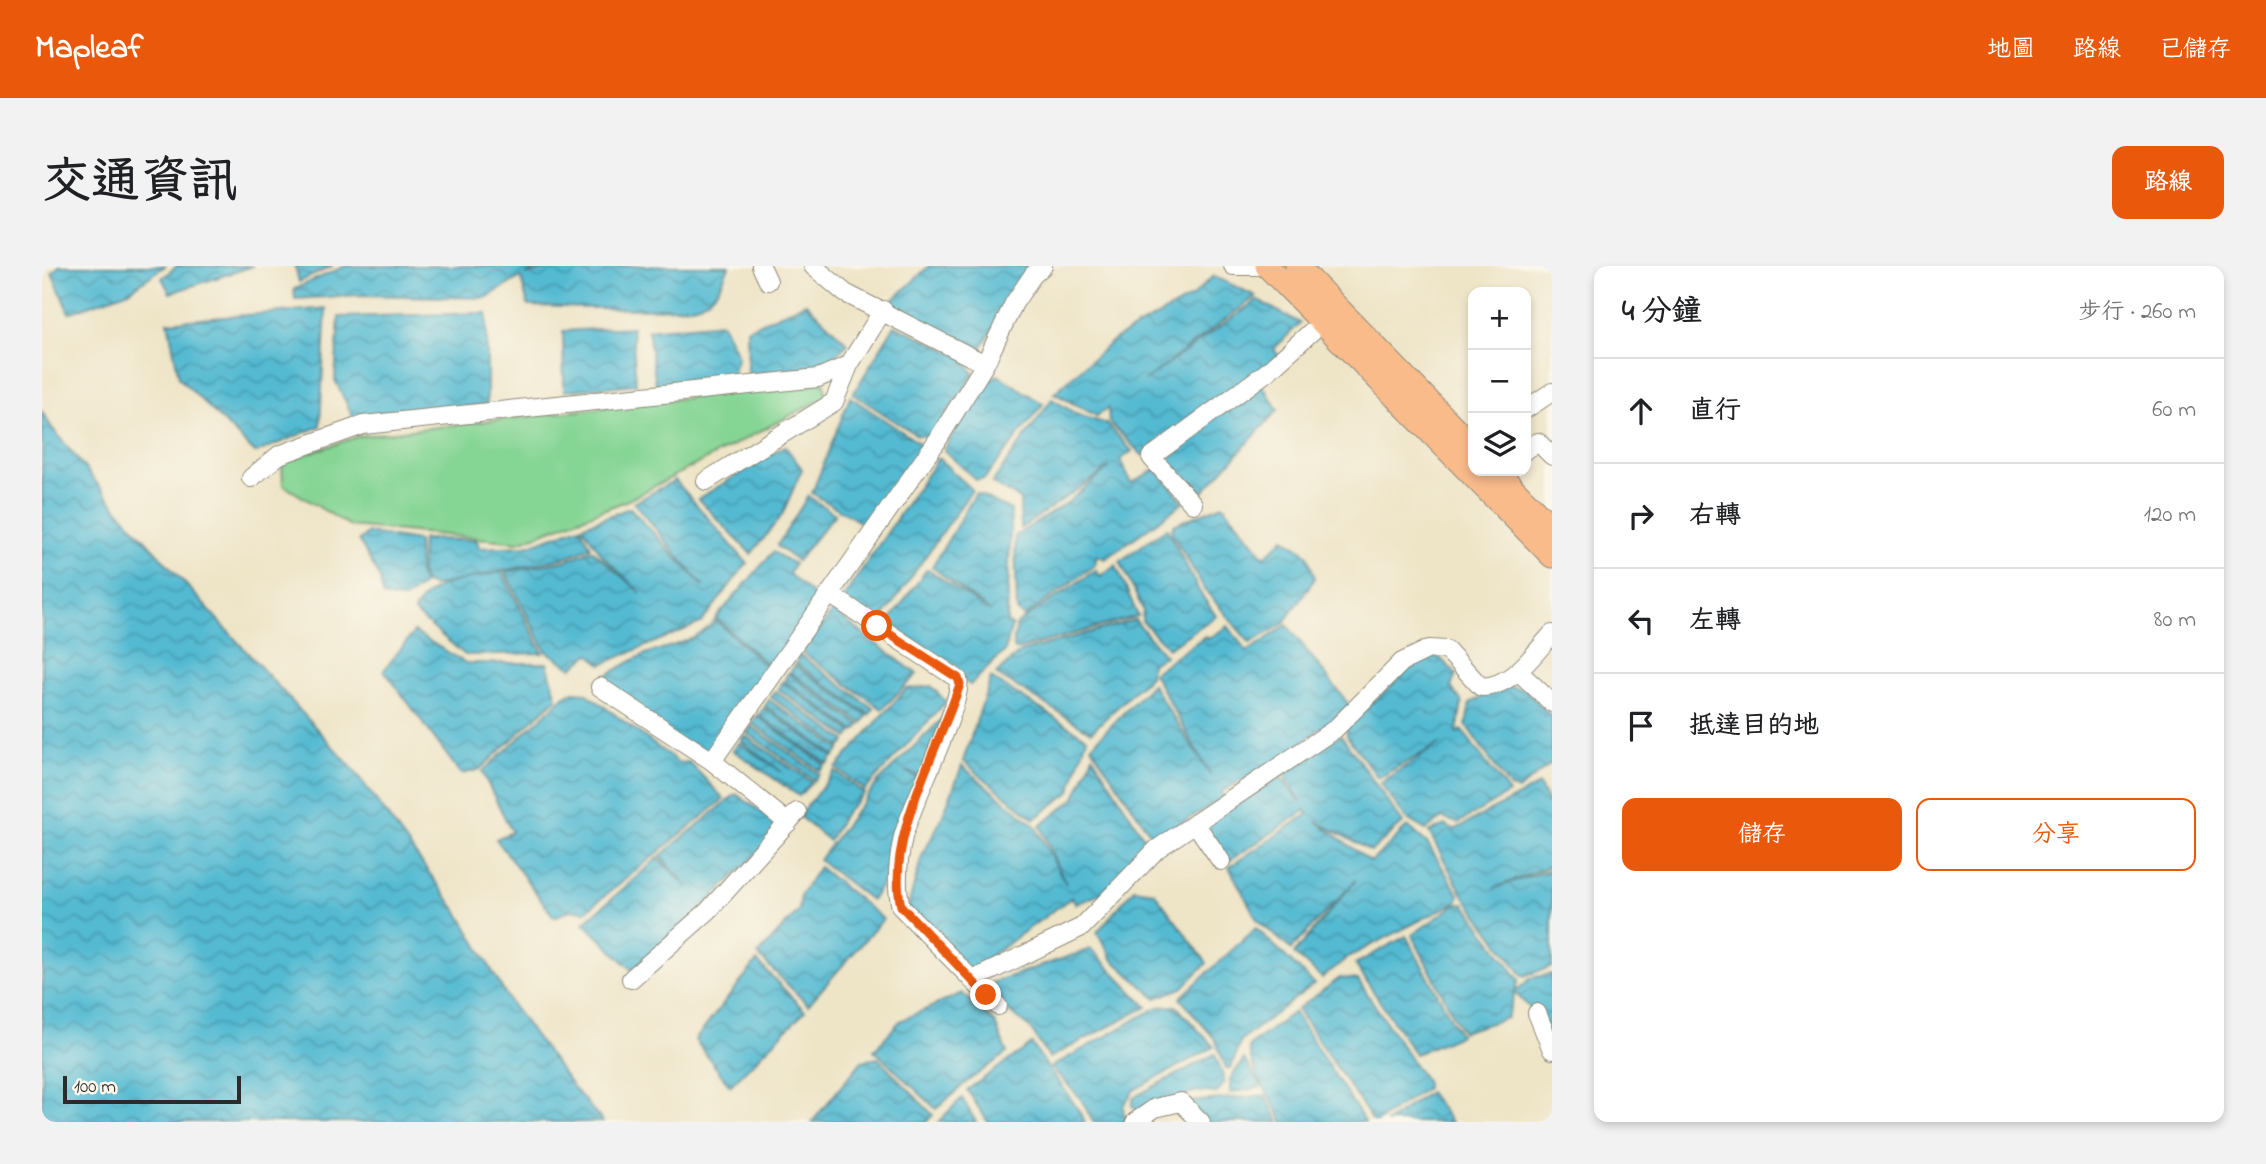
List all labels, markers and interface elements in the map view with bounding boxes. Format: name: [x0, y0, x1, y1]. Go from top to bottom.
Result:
text: Mapleaf: [35, 25, 143, 73]
text: 地圖: [1987, 33, 2035, 68]
text: 路線: [2073, 33, 2121, 68]
text: 已儲存: [2159, 33, 2231, 68]
button: 路線: [2112, 146, 2224, 219]
text: 交通資訊: [42, 148, 238, 220]
map controls: [1468, 287, 1531, 476]
button: +: [1468, 287, 1531, 350]
text: 4 分鐘: [1622, 291, 1702, 335]
text: 步行 · 260 m: [2079, 296, 2196, 329]
button: −: [1468, 350, 1531, 413]
icon: ahead: [1622, 392, 1660, 430]
text: 直行: [1689, 393, 1741, 431]
text: 60 m: [2152, 394, 2196, 427]
button: layers: [1468, 413, 1531, 476]
icon: right: [1622, 497, 1660, 535]
text: 右轉: [1689, 498, 1741, 536]
text: 120 m: [2144, 499, 2196, 532]
icon: left: [1622, 602, 1660, 640]
text: 左轉: [1689, 603, 1741, 641]
text: 80 m: [2154, 604, 2196, 637]
route start: [861, 610, 892, 641]
icon: arrive: [1622, 707, 1660, 745]
text: 抵達目的地: [1689, 708, 1819, 746]
button: 儲存: [1622, 798, 1902, 871]
button: 分享: [1916, 798, 2196, 871]
route end: [970, 979, 1001, 1010]
scale bar: [63, 1073, 242, 1105]
text: 100 m: [74, 1074, 116, 1101]

